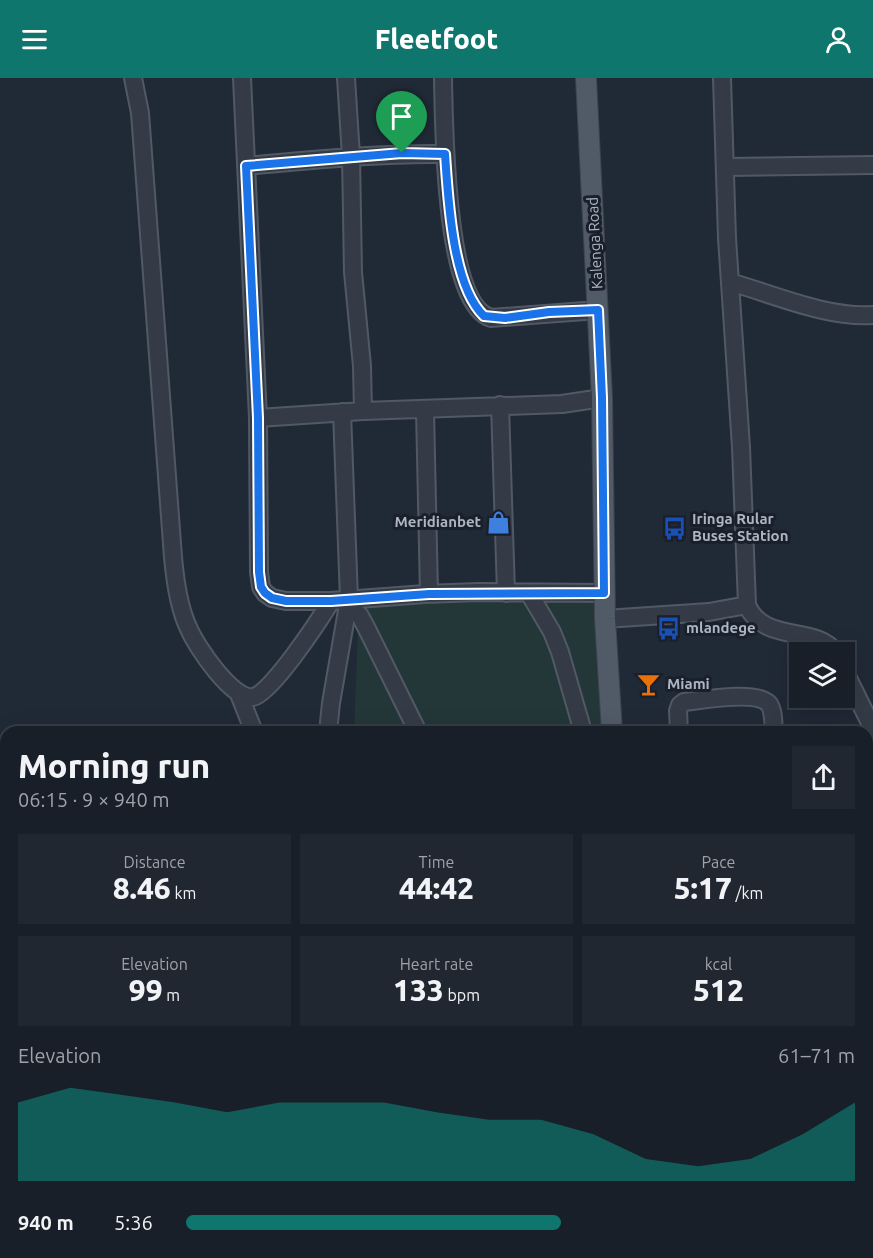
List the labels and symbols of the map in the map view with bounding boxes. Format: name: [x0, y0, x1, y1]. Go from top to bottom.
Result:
pin: [376, 91, 427, 153]
street label: Kalenga Road: [584, 197, 605, 289]
shop icon: Meridianbet: [486, 509, 512, 535]
place label: Iringa Rular Buses Station: [692, 510, 788, 544]
place label: Meridianbet: [395, 513, 482, 530]
bus stop icon: Iringa Rular Buses Station: [661, 515, 687, 541]
bus stop icon: mlandege: [655, 615, 681, 641]
place label: mlandege: [686, 619, 756, 636]
bar icon: Miami: [636, 671, 662, 697]
place label: Miami: [667, 675, 710, 692]

